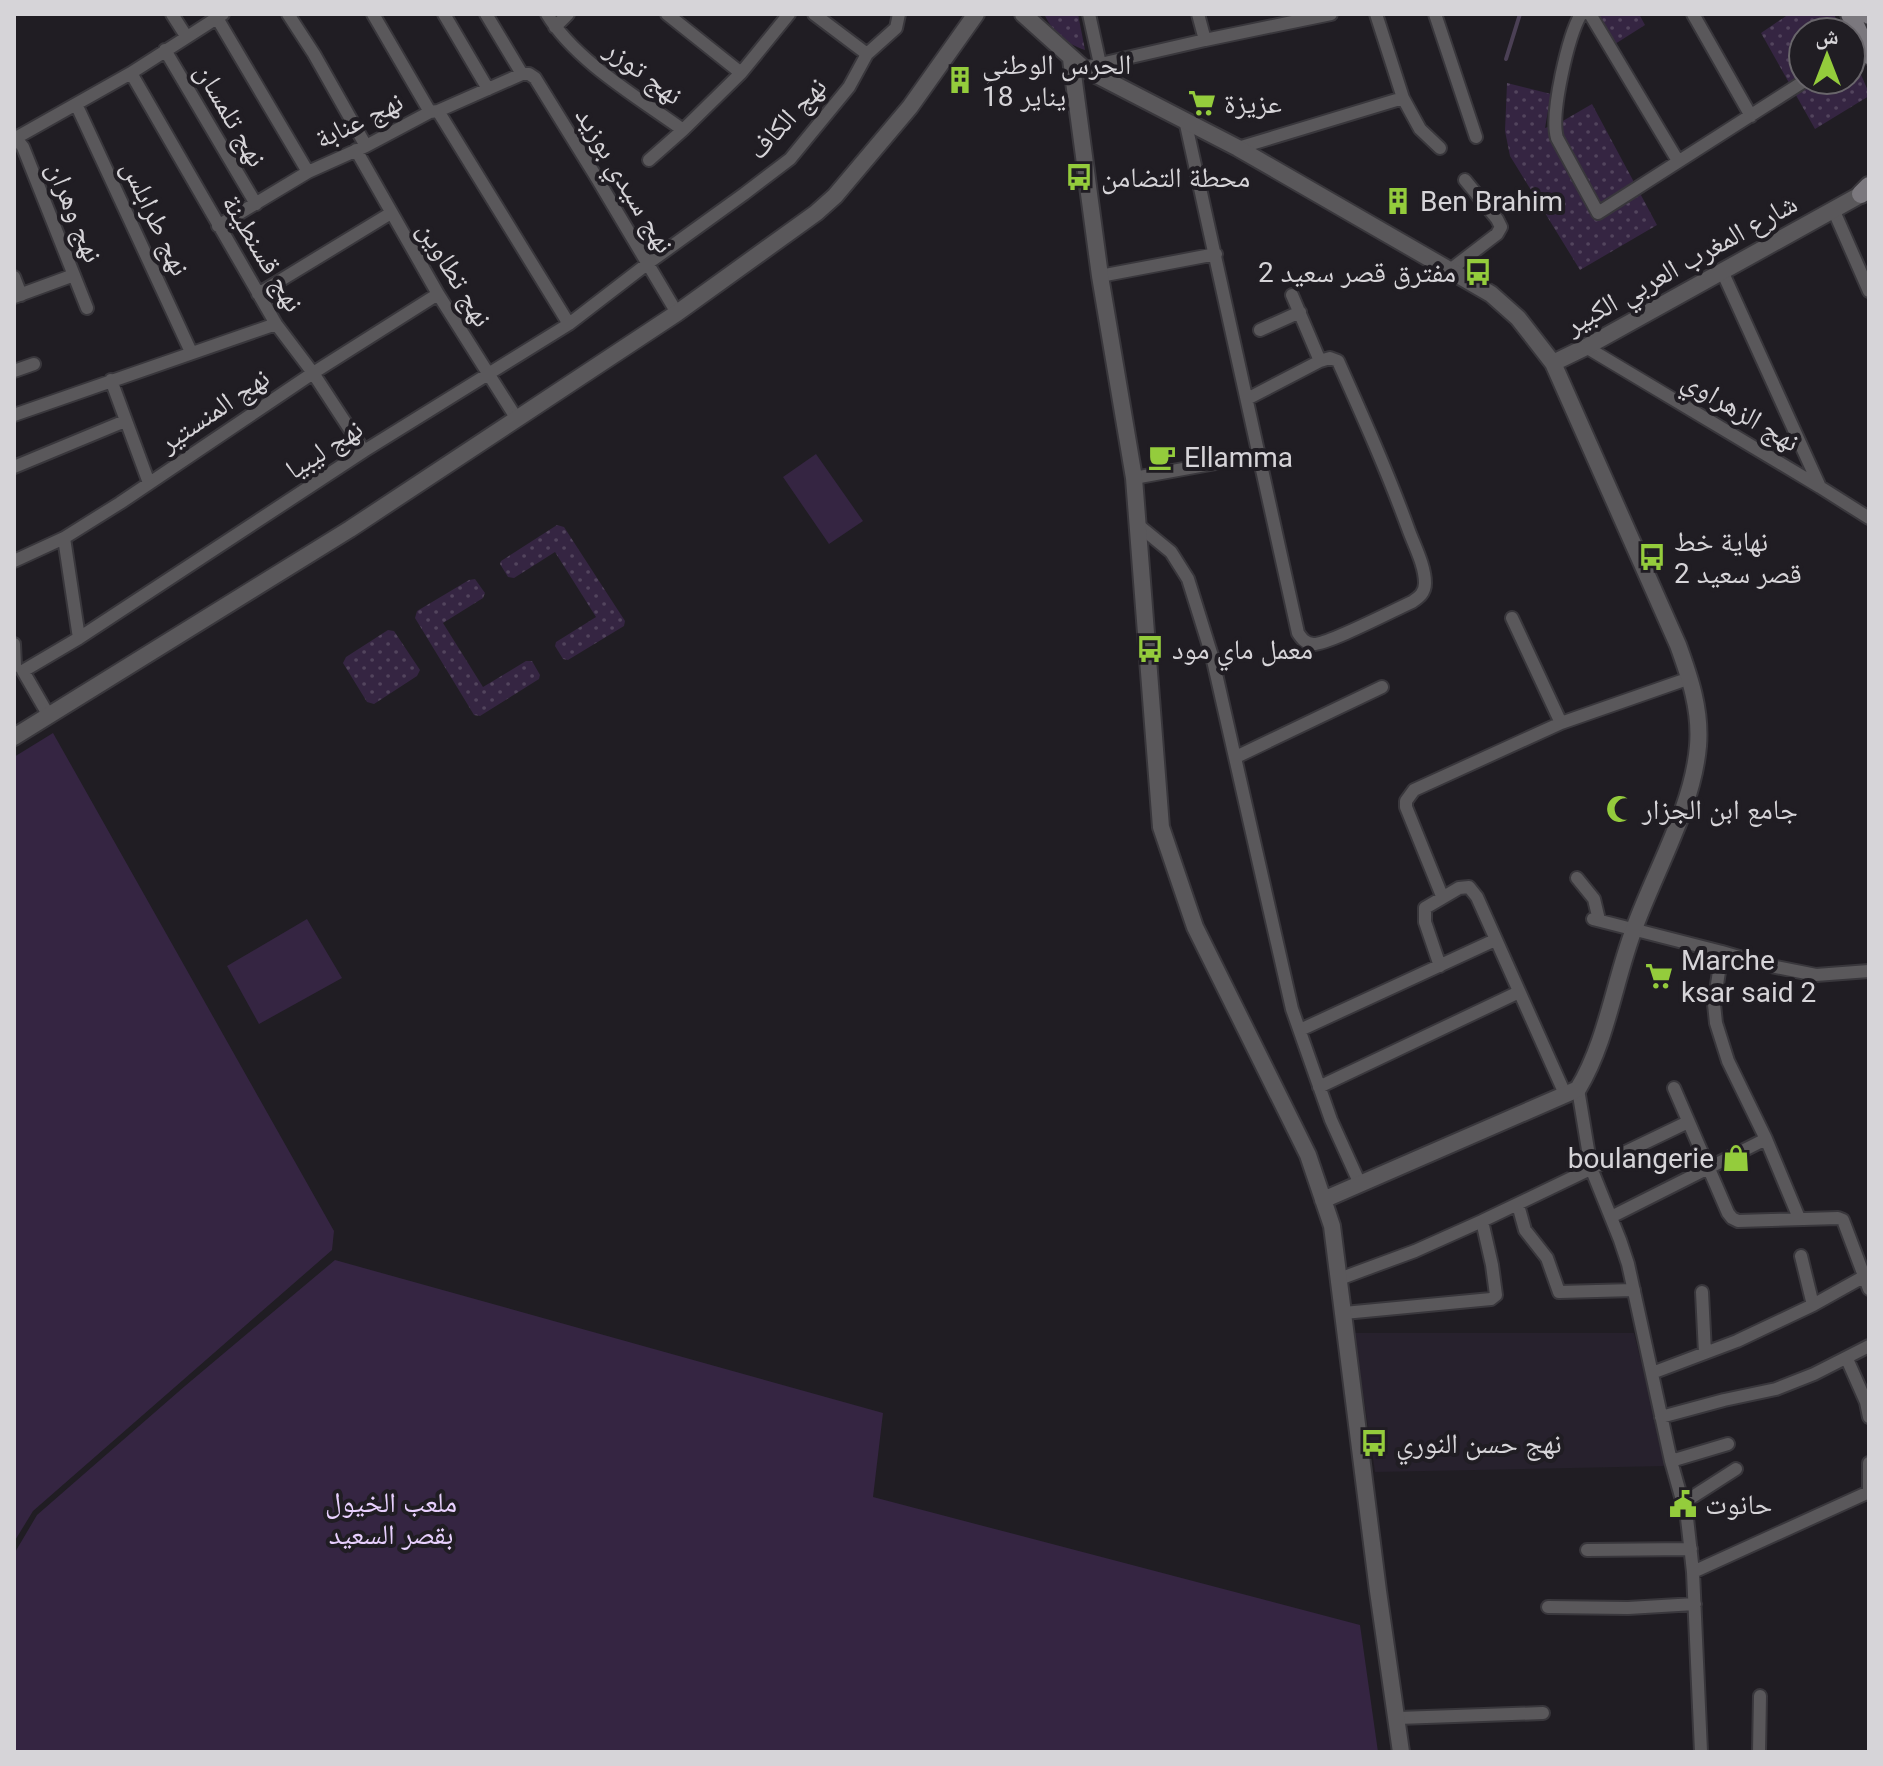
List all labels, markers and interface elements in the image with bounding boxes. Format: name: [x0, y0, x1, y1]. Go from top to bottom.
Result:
north arrow: [1787, 16, 1867, 96]
text: ش: [1815, 24, 1839, 50]
street label: نهج توزر: [597, 32, 689, 113]
place label: الحرس الوطني 18 يناير: [982, 48, 1131, 113]
street label: نهج تلمسان: [187, 57, 274, 173]
building icon: الحرس الوطني 18 يناير: [945, 65, 975, 95]
street label: نهج الكاف: [741, 70, 834, 167]
street label: نهج عنابة: [310, 85, 409, 156]
place label: عزيزة: [1224, 87, 1282, 120]
supermarket icon: عزيزة: [1187, 88, 1217, 118]
street label: نهج سيدي بوزيد: [563, 101, 682, 262]
street label: نهج طرابلس: [114, 155, 197, 281]
street label: نهج وهران: [39, 157, 110, 268]
place label: محطة التضامن: [1101, 161, 1250, 195]
bus stop icon: محطة التضامن: [1064, 162, 1094, 192]
place label: Ben Brahim: [1420, 185, 1563, 218]
building icon: Ben Brahim: [1383, 186, 1413, 216]
street label: شارع المغرب العربي الكبير: [1558, 186, 1806, 347]
street label: نهج قسنطينة: [214, 188, 311, 318]
street label: نهج تطاوين: [410, 215, 499, 333]
place label: مفترق قصر سعيد 2: [1258, 256, 1456, 290]
bus stop icon: مفترق قصر سعيد 2: [1463, 257, 1493, 287]
street label: نهج المنستير: [152, 361, 276, 460]
street label: نهج الزهراوي: [1673, 363, 1805, 464]
street label: نهج ليبيا: [279, 412, 369, 487]
place label: Ellamma: [1184, 441, 1293, 474]
cafe icon: Ellamma: [1147, 442, 1177, 472]
place label: نهاية خط قصر سعيد 2: [1674, 525, 1802, 590]
bus stop icon: نهاية خط قصر سعيد 2: [1637, 542, 1667, 572]
place label: معمل ماي مود: [1172, 633, 1313, 672]
bus stop icon: معمل ماي مود: [1135, 634, 1165, 664]
place label: جامع ابن الجزار: [1641, 793, 1798, 827]
mosque icon: جامع ابن الجزار: [1605, 794, 1635, 824]
place label: Marche ksar said 2: [1681, 944, 1816, 1009]
supermarket icon: Marche ksar said 2: [1644, 961, 1674, 991]
place label: boulangerie: [1568, 1142, 1714, 1175]
shop icon: boulangerie: [1721, 1143, 1751, 1173]
place label: نهج حسن النوري: [1396, 1427, 1562, 1466]
bus stop icon: نهج حسن النوري: [1359, 1428, 1389, 1458]
park label: ملعب الخيول بقصر السعيد: [325, 1486, 457, 1551]
place label: حانوت: [1705, 1488, 1772, 1521]
public building icon: حانوت: [1668, 1489, 1698, 1519]

